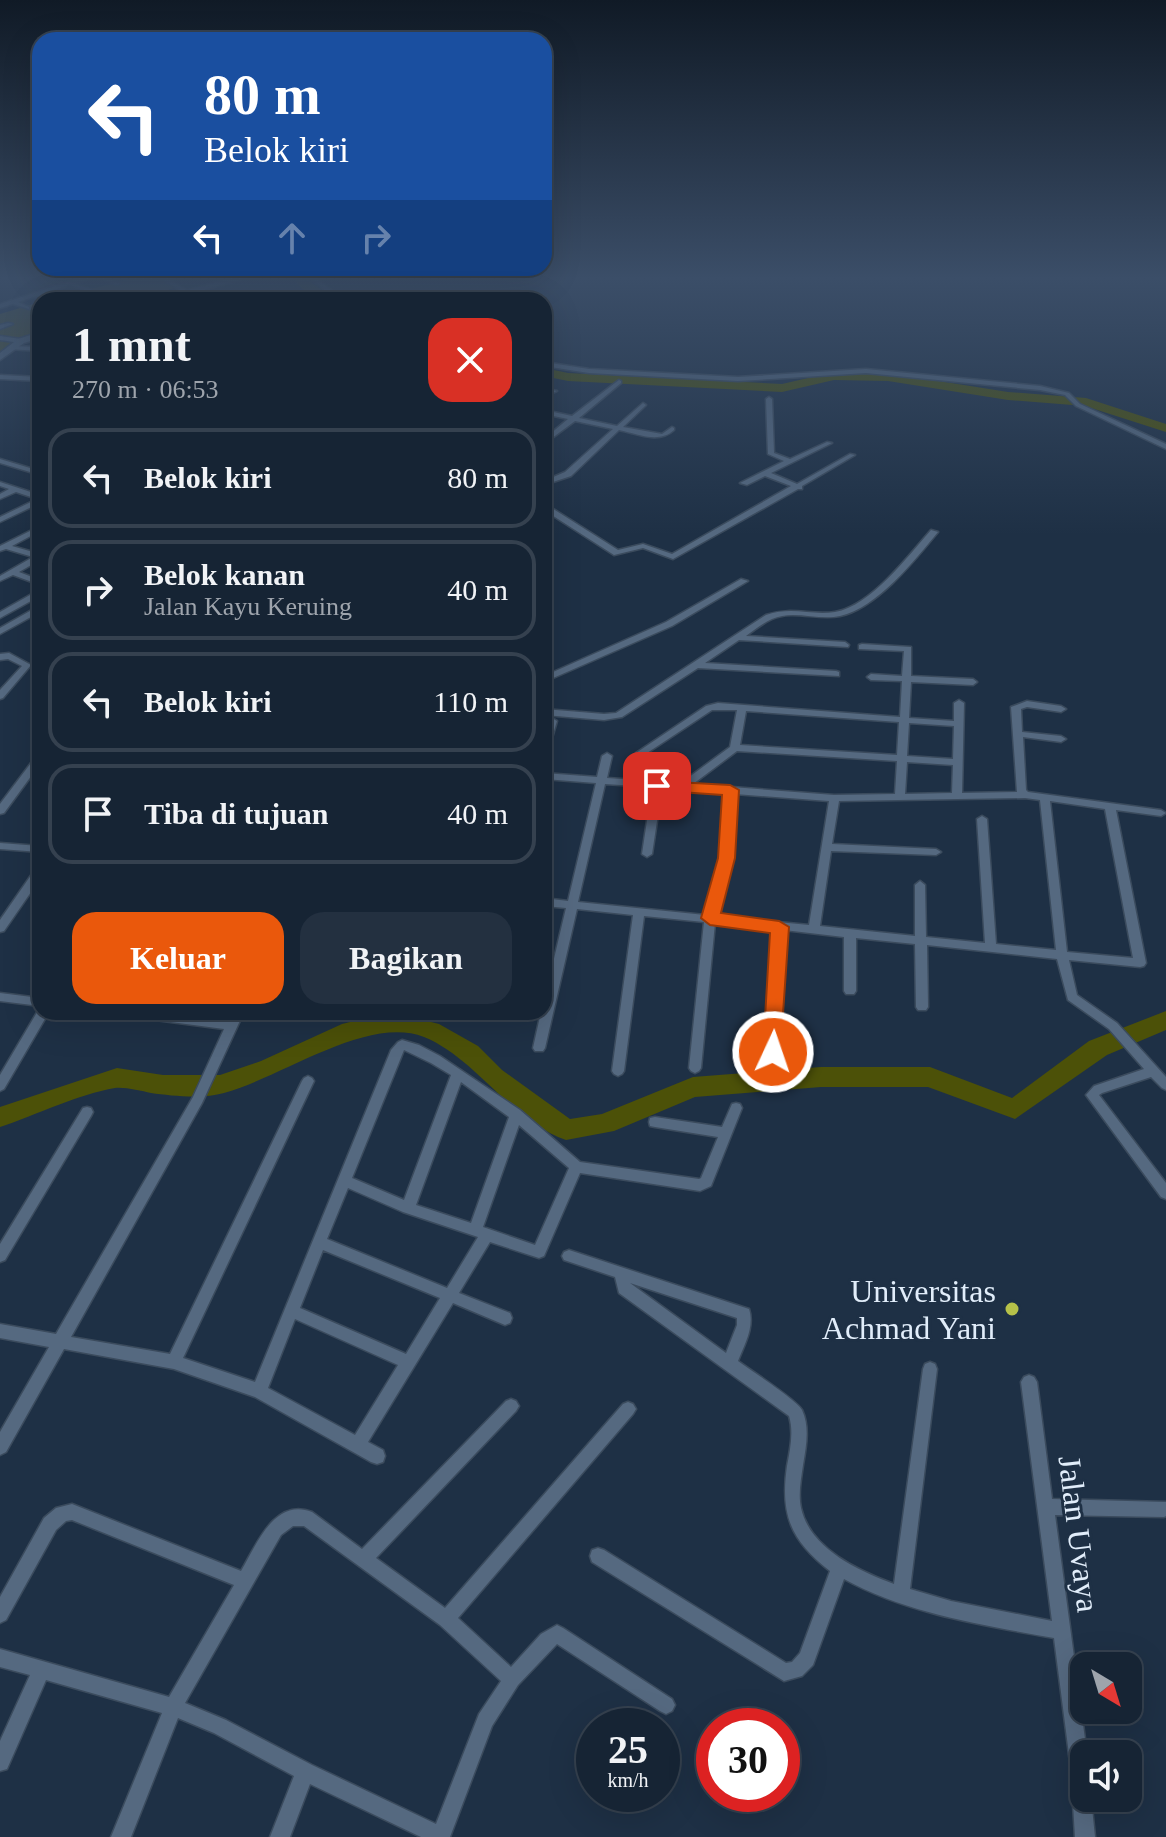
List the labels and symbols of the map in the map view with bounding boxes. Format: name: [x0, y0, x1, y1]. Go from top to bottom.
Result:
pin: [623, 752, 691, 820]
position arrow: [731, 1010, 815, 1094]
place label: Universitas Achmad Yani: [822, 1273, 996, 1346]
marker: Universitas Achmad Yani: [1003, 1300, 1021, 1318]
street label: Jalan Uvaya: [1052, 1454, 1106, 1614]
north arrow: [1070, 1652, 1142, 1724]
speed limit sign: 30: [696, 1708, 800, 1812]

